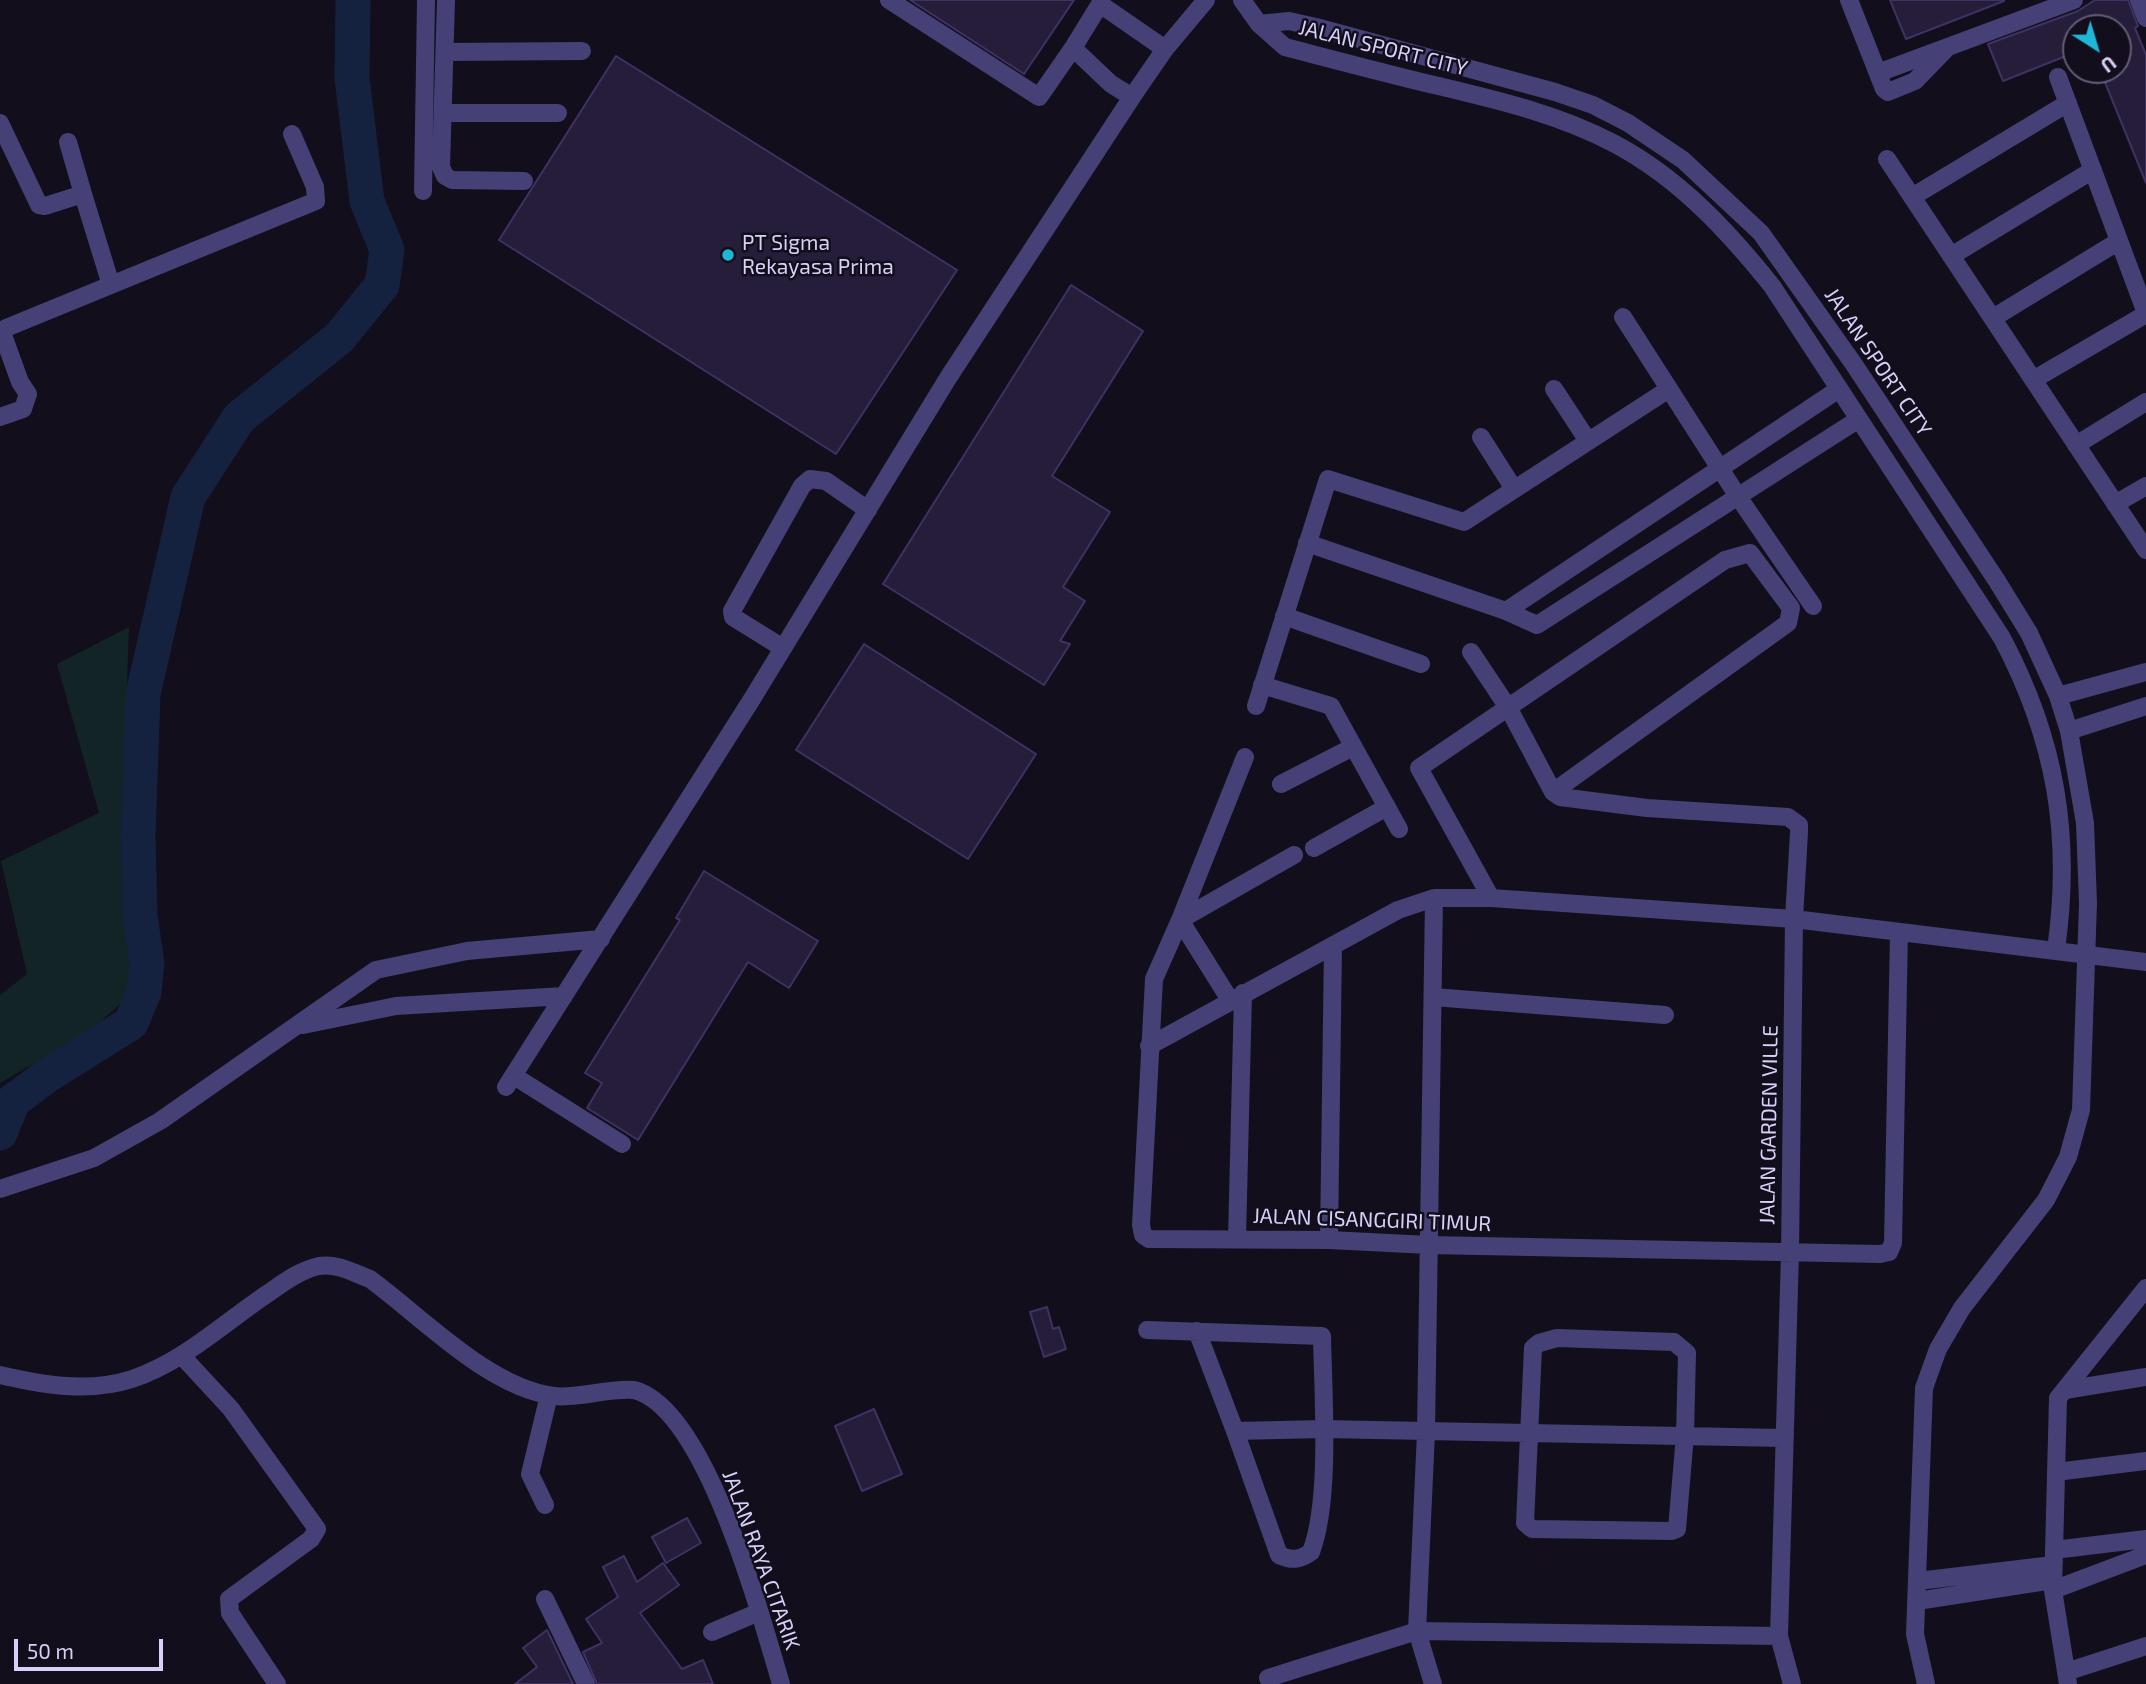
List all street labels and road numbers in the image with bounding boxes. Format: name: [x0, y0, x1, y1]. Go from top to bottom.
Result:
street label: JALAN SPORT CITY: [1296, 15, 1470, 81]
street label: JALAN SPORT CITY: [1819, 283, 1937, 441]
street label: JALAN GARDEN VILLE: [1755, 1025, 1783, 1225]
street label: JALAN CISANGGIRI TIMUR: [1252, 1203, 1492, 1237]
street label: JALAN RAYA CITARIK: [717, 1467, 805, 1653]

